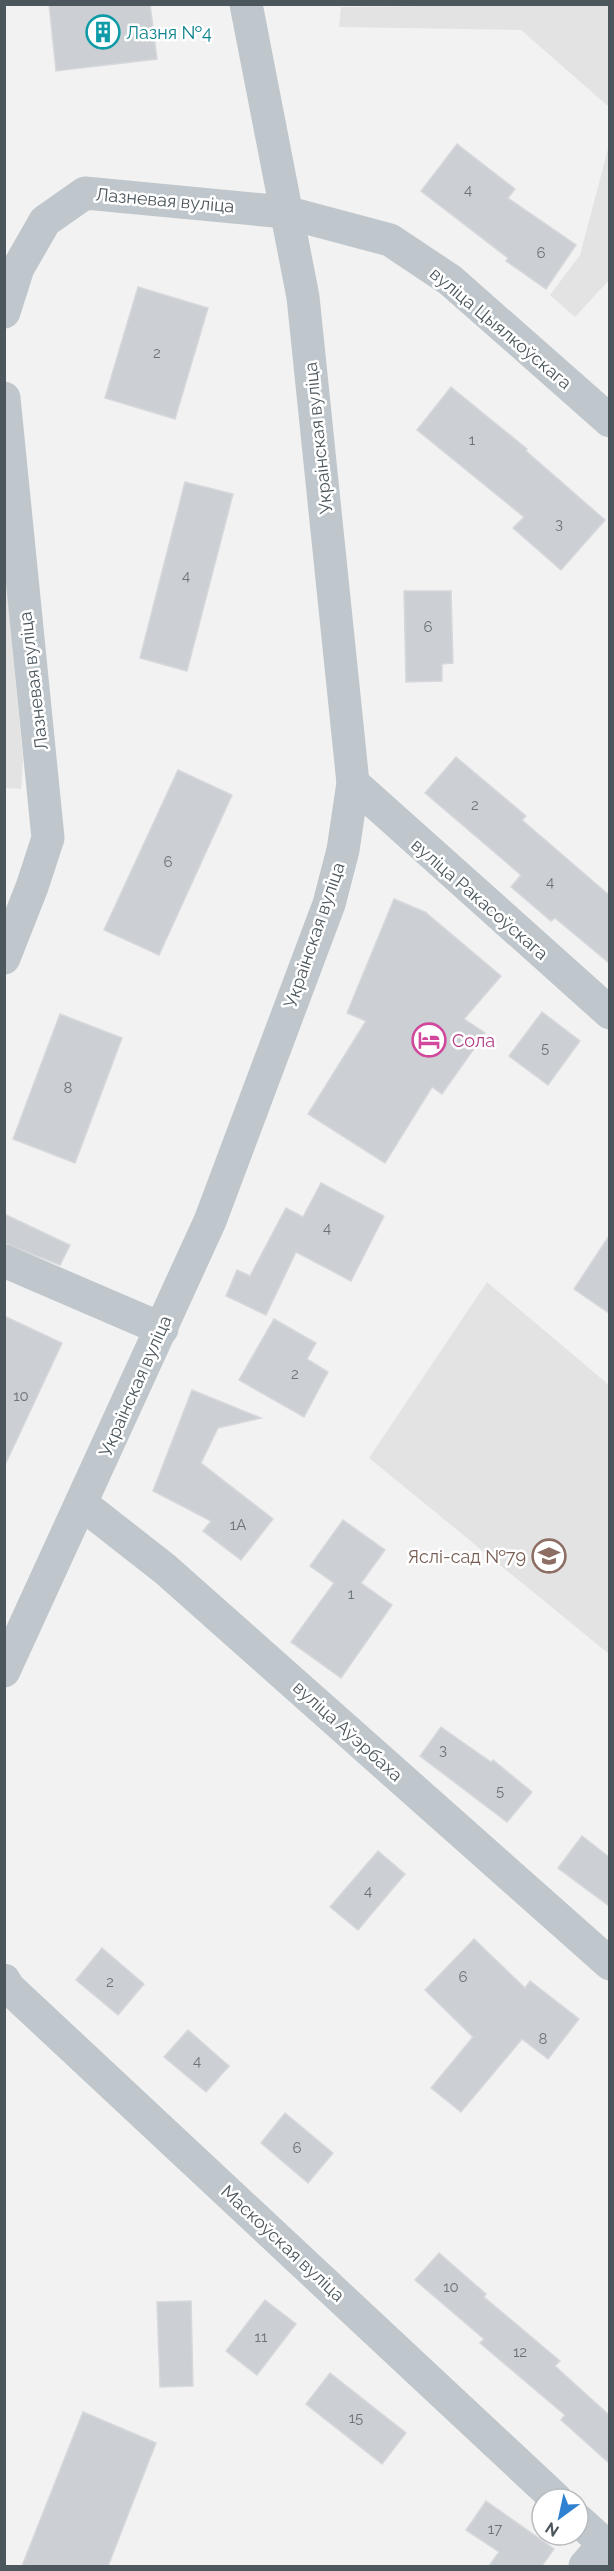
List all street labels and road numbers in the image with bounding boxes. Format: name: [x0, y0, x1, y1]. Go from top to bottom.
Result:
street label: Лазневая вуліца: [95, 183, 235, 217]
street label: вуліца Цыялкоўскага: [426, 263, 576, 393]
street label: Украінская вуліца: [300, 361, 336, 515]
street label: Лазневая вуліца: [14, 611, 52, 751]
street label: вуліца Ракасоўскага: [407, 834, 553, 964]
street label: Украінская вуліца: [279, 859, 349, 1011]
street label: Украінская вуліца: [94, 1312, 176, 1460]
street label: вуліца Аўэрбаха: [289, 1676, 407, 1786]
street label: Маскоўская вуліца: [217, 2180, 349, 2306]

